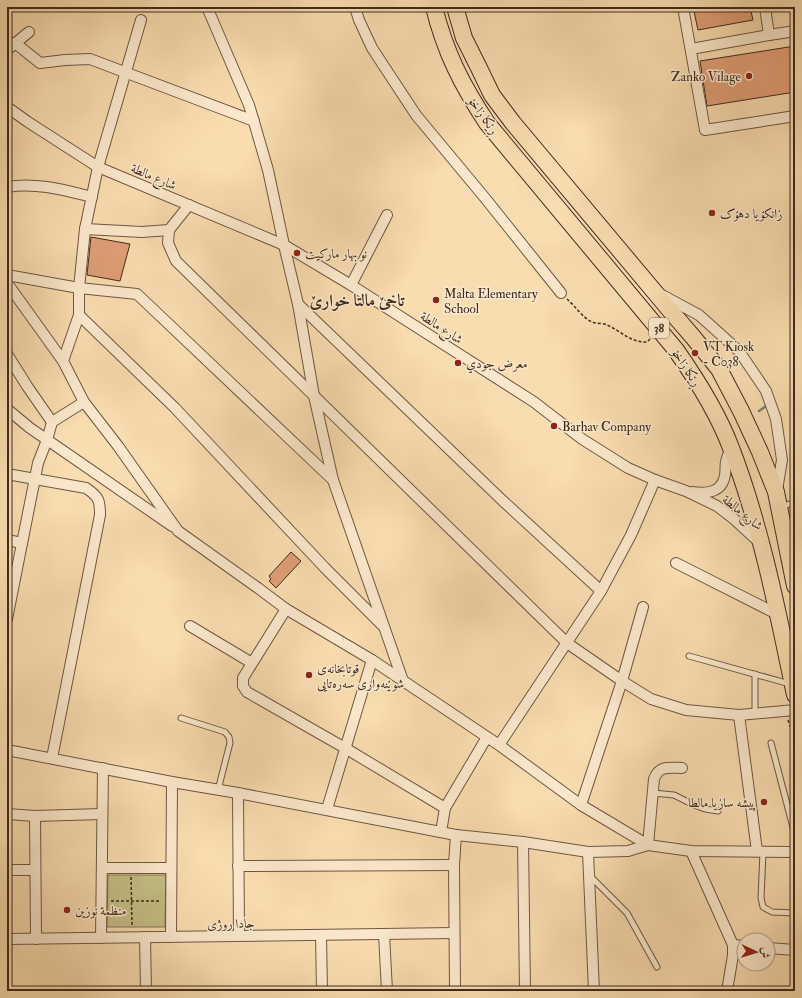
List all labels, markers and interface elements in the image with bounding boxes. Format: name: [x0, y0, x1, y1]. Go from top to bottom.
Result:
place label: Zanko Vilage: [671, 69, 742, 85]
marker: Zanko Vilage: [744, 71, 754, 81]
street label: ڕێکا زاخۆ: [462, 92, 502, 139]
street label: شارع مالطة: [127, 160, 179, 196]
place label: زانکۆیا دهۆک: [720, 206, 782, 222]
marker: زانکۆیا دهۆک: [707, 208, 717, 218]
place label: نو بهار ماركيت: [305, 246, 367, 262]
marker: نو بهار ماركيت: [292, 248, 302, 258]
place label: Malta Elementary School: [444, 286, 538, 317]
district label: تاخێ مالتا خوارێ: [310, 290, 405, 311]
marker: Malta Elementary School: [431, 295, 441, 305]
street label: شارع مالطة: [415, 308, 466, 350]
road number: 38: [649, 318, 669, 338]
place label: VT Kiosk - C038: [703, 339, 755, 370]
street label: ڕێکا زاخۆ: [665, 344, 704, 391]
marker: VT Kiosk - C038: [690, 348, 700, 358]
place label: معرض جودي: [466, 356, 528, 374]
marker: معرض جودي: [453, 358, 463, 368]
place label: Barhav Company: [562, 419, 651, 436]
marker: Barhav Company: [549, 421, 559, 431]
street label: شارع مالطة: [717, 492, 766, 536]
place label: قوتابخانەی شوێنەواری سەرەتایی: [317, 661, 404, 692]
marker: قوتابخانەی شوێنەواری سەرەتایی: [304, 670, 314, 680]
place label: پيشه سازيا مالطا: [688, 795, 756, 812]
marker: پيشه سازيا مالطا: [759, 797, 769, 807]
place label: منظمة نوزين: [75, 903, 127, 919]
marker: منظمة نوزين: [62, 905, 72, 915]
street label: جادا روژی: [207, 916, 255, 932]
north arrow: [736, 932, 776, 972]
text: ش: [759, 947, 772, 959]

